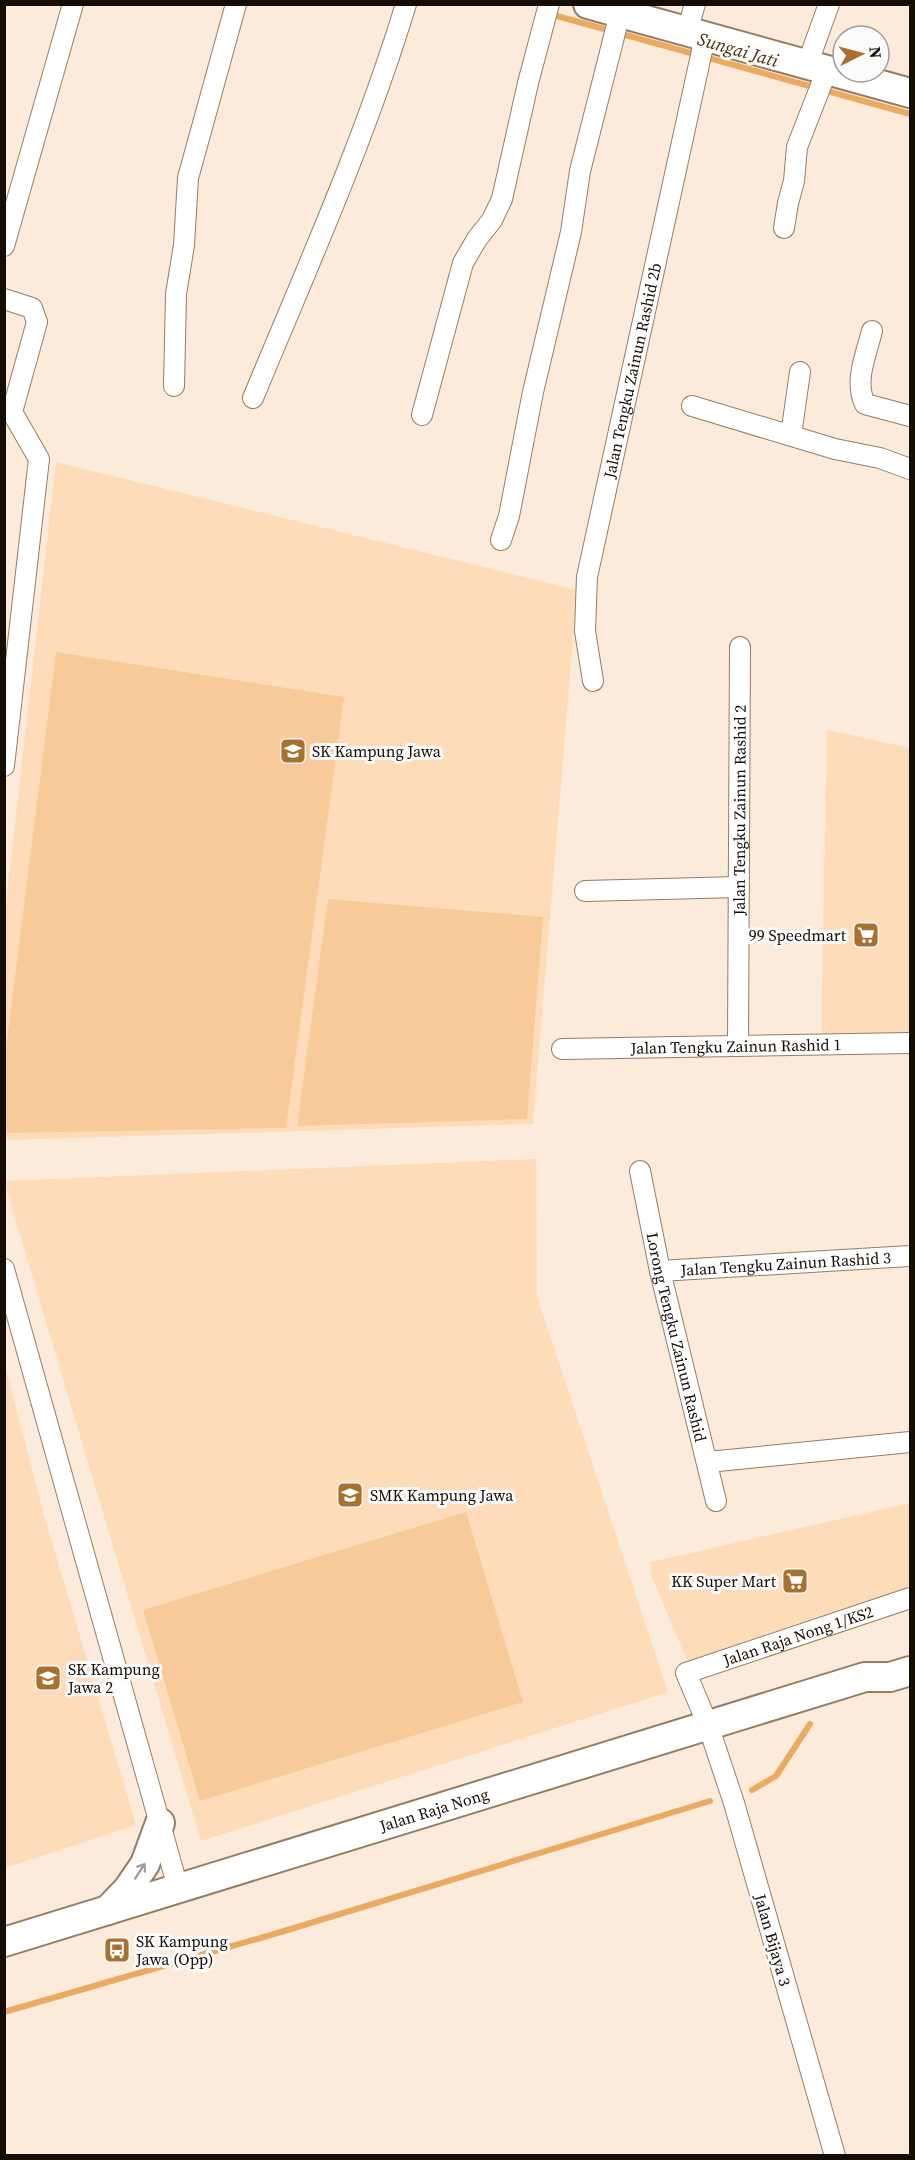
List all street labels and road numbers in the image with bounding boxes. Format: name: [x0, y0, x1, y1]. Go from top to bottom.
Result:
street label: Jalan Tengku Zainun Rashid 2b: [598, 261, 666, 481]
street label: Jalan Tengku Zainun Rashid 2: [728, 705, 751, 916]
street label: Jalan Tengku Zainun Rashid 1: [629, 1033, 841, 1059]
street label: Lorong Tengku Zainun Rashid: [642, 1230, 712, 1444]
street label: Jalan Tengku Zainun Rashid 3: [679, 1246, 892, 1281]
street label: Jalan Raja Nong 1/KS2: [719, 1600, 876, 1671]
street label: Jalan Raja Nong: [376, 1782, 491, 1837]
street label: Jalan Bijaya 3: [749, 1890, 797, 1989]

